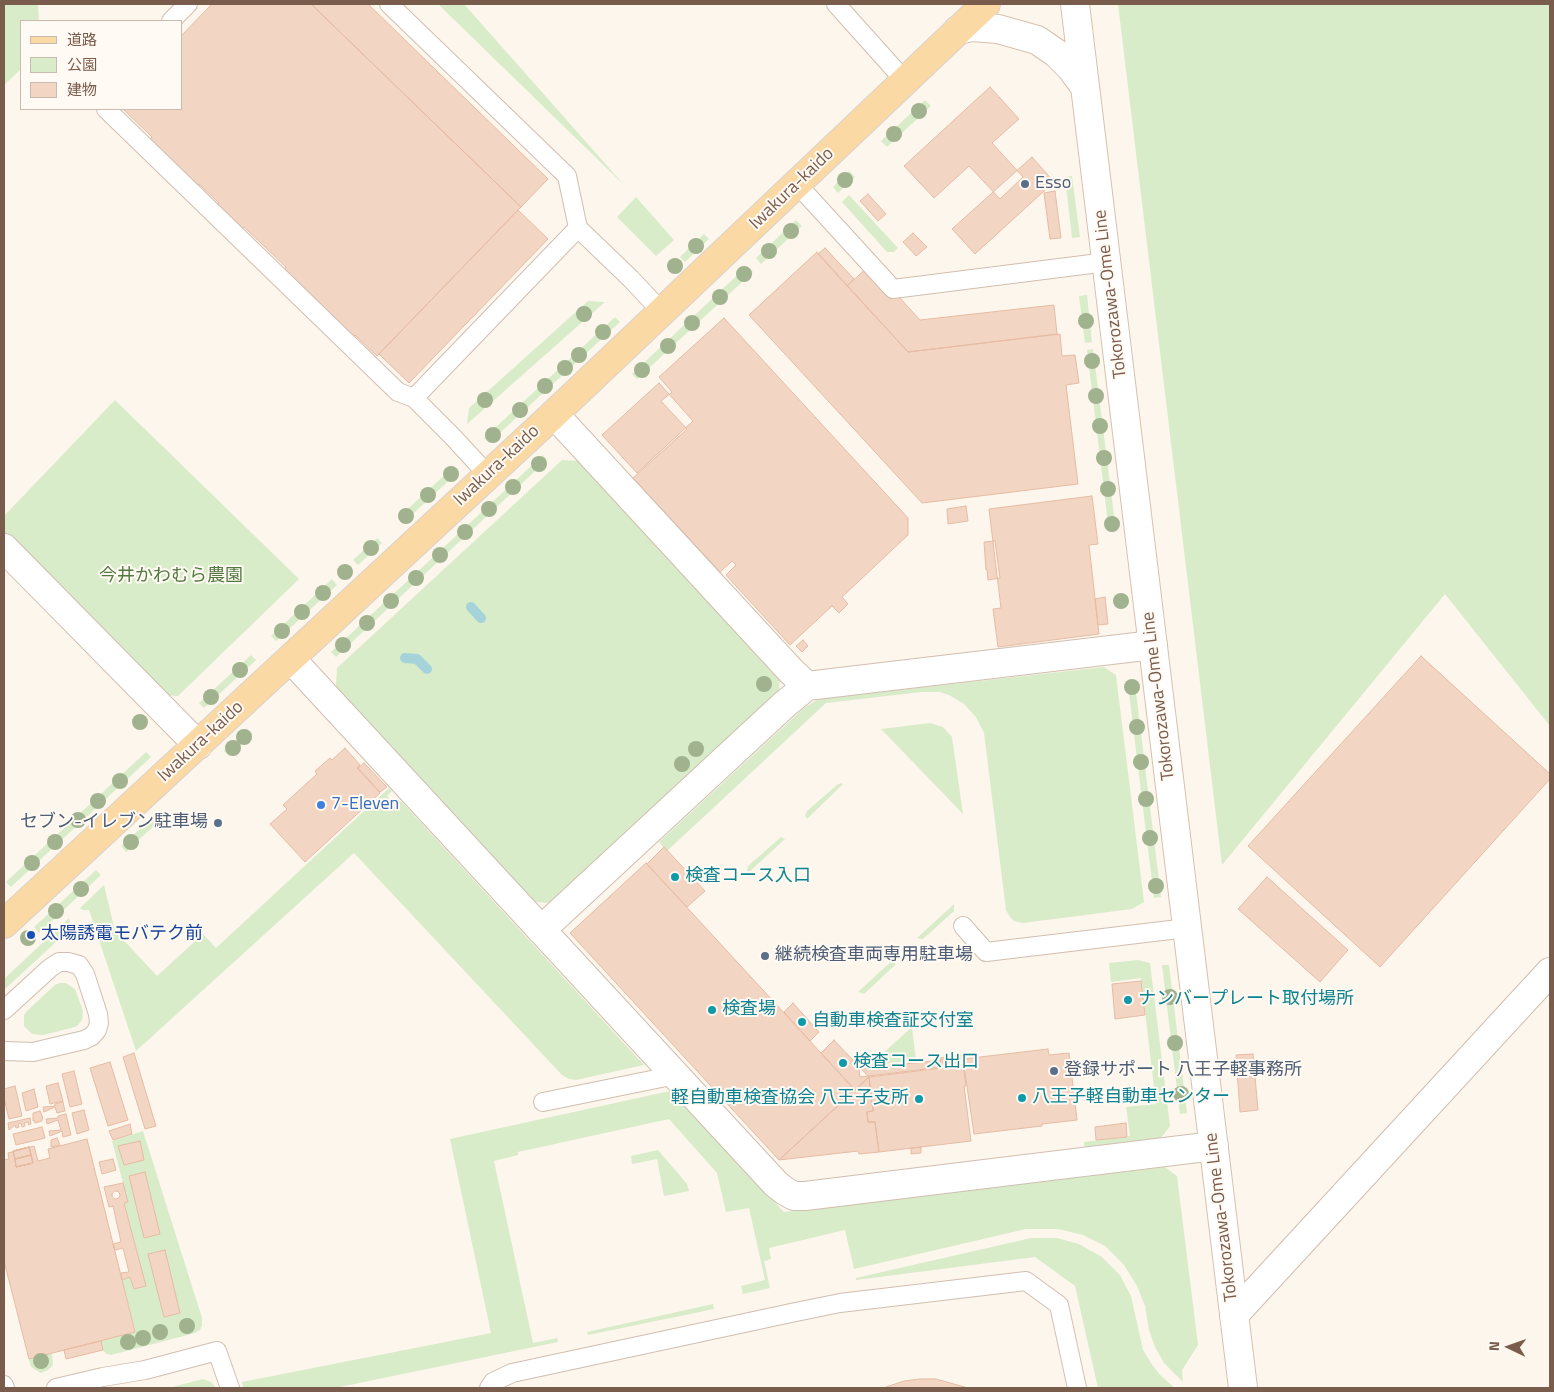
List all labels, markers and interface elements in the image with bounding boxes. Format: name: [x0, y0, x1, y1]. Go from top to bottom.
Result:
legend: [20, 20, 182, 110]
text: 道路: [67, 28, 97, 51]
text: 公園: [67, 53, 97, 76]
text: 建物: [67, 78, 97, 101]
street label: Iwakura-kaido: [745, 143, 839, 235]
place label: Esso: [1035, 173, 1071, 195]
marker: Esso: [1019, 178, 1031, 190]
street label: Tokorozawa-Ome Line: [1090, 208, 1132, 380]
street label: Iwakura-kaido: [450, 421, 544, 511]
park label: 今井かわむら農園: [99, 566, 243, 588]
street label: Tokorozawa-Ome Line: [1138, 610, 1180, 782]
street label: Iwakura-kaido: [154, 697, 248, 787]
place label: 7-Eleven: [331, 794, 399, 816]
marker: 7-Eleven: [315, 799, 327, 811]
place label: セブン-イレブン駐車場: [20, 812, 208, 834]
marker: セブン-イレブン駐車場: [212, 817, 224, 829]
place label: 検査コース入口: [685, 866, 811, 888]
marker: 検査コース入口: [669, 871, 681, 883]
place label: 太陽誘電モバテク前: [41, 924, 203, 946]
marker: 太陽誘電モバテク前: [25, 929, 37, 941]
place label: 継続検査車両専用駐車場: [775, 945, 973, 967]
marker: 継続検査車両専用駐車場: [759, 950, 771, 962]
place label: ナンバープレート取付場所: [1138, 989, 1354, 1011]
marker: ナンバープレート取付場所: [1122, 994, 1134, 1006]
place label: 検査場: [722, 999, 776, 1021]
marker: 検査場: [706, 1004, 718, 1016]
place label: 自動車検査証交付室: [812, 1011, 974, 1033]
marker: 自動車検査証交付室: [796, 1016, 808, 1028]
place label: 検査コース出口: [853, 1052, 979, 1074]
marker: 検査コース出口: [837, 1057, 849, 1069]
place label: 登録サポート 八王子軽事務所: [1064, 1060, 1302, 1082]
marker: 登録サポート 八王子軽事務所: [1048, 1065, 1060, 1077]
place label: 八王子軽自動車センター: [1032, 1087, 1230, 1109]
place label: 軽自動車検査協会 八王子支所: [671, 1088, 909, 1110]
marker: 八王子軽自動車センター: [1016, 1092, 1028, 1104]
marker: 軽自動車検査協会 八王子支所: [913, 1093, 925, 1105]
street label: Tokorozawa-Ome Line: [1201, 1131, 1243, 1303]
north arrow: [1484, 1322, 1534, 1372]
text: N: [1483, 1341, 1504, 1352]

